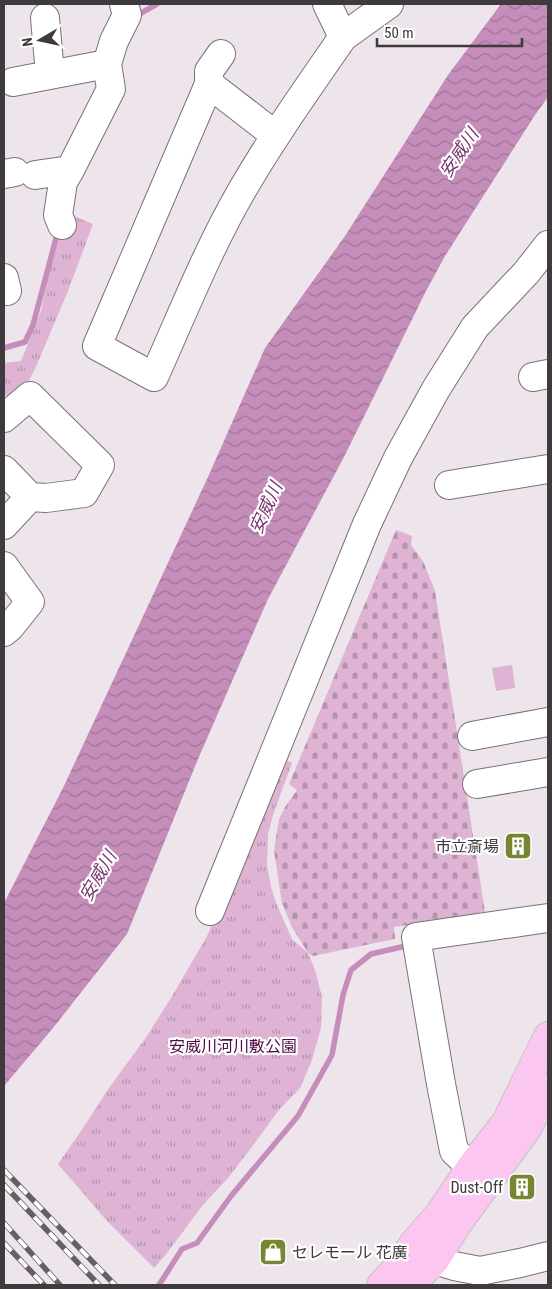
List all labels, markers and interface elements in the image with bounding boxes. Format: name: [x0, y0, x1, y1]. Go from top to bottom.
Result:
north arrow: [15, 15, 65, 65]
scale bar: [377, 15, 522, 47]
text: 50 m: [384, 24, 414, 42]
text: N: [19, 37, 36, 48]
water label: 安威川: [435, 123, 484, 181]
water label: 安威川: [245, 477, 287, 537]
building icon: 市立斎場: [503, 831, 533, 861]
place label: 市立斎場: [435, 837, 499, 856]
water label: 安威川: [75, 845, 121, 904]
park label: 安威川河川敷公園: [169, 1037, 297, 1056]
building icon: Dust-Off: [507, 1172, 537, 1202]
place label: Dust-Off: [450, 1178, 503, 1197]
shop icon: セレモール 花廣: [258, 1237, 288, 1267]
place label: セレモール 花廣: [292, 1243, 408, 1262]

